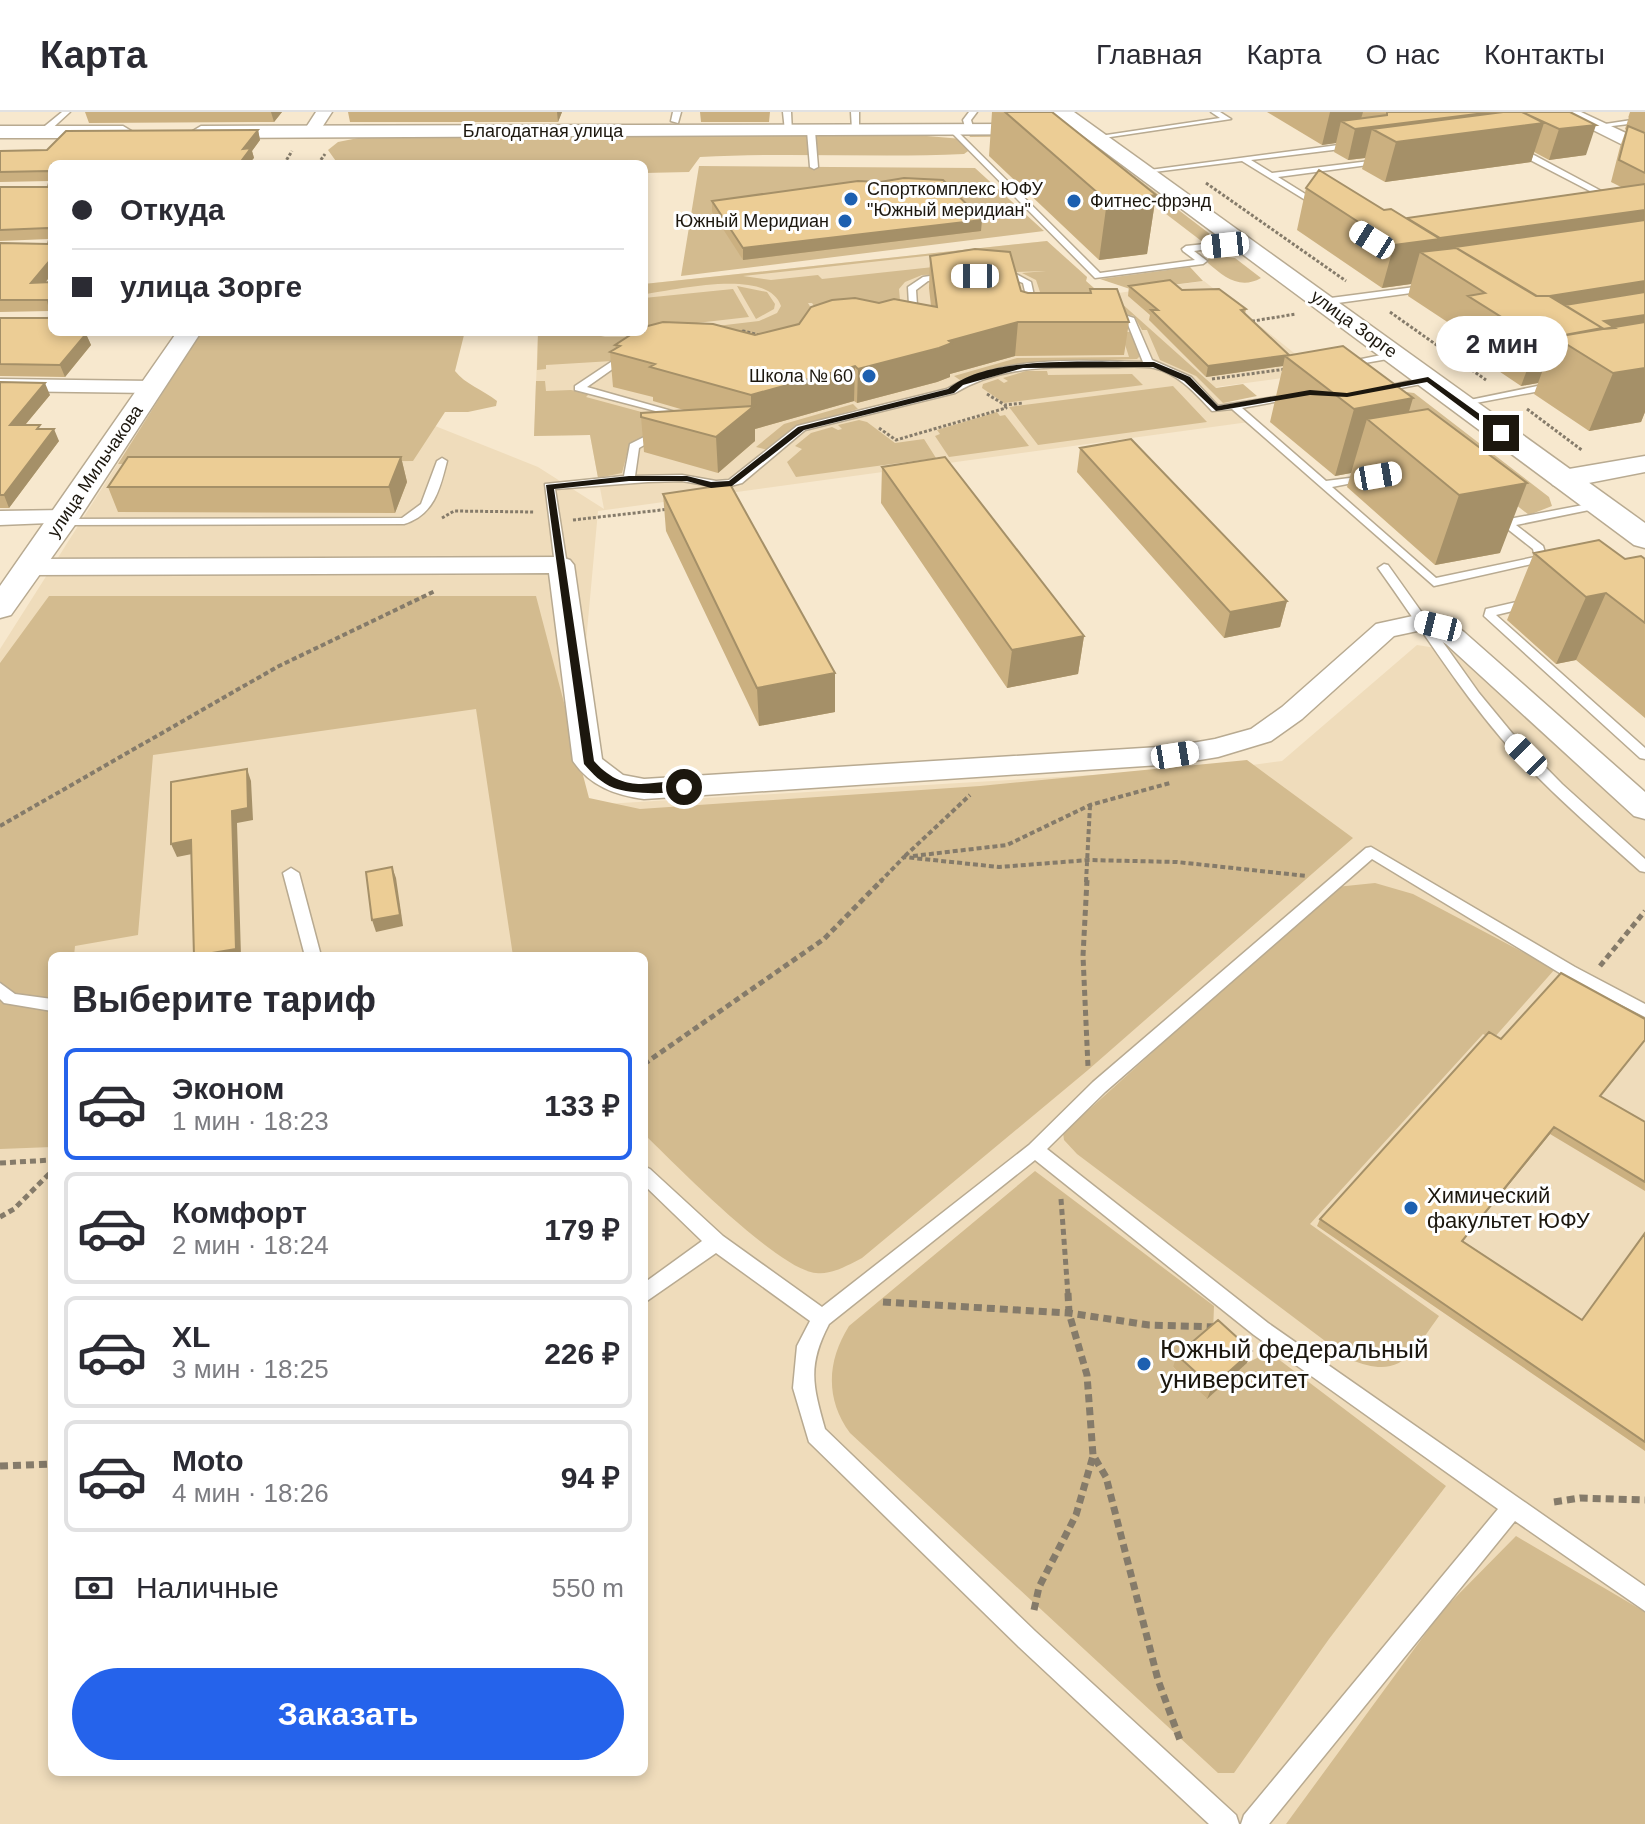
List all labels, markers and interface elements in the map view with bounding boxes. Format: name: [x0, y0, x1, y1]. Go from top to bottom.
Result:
text: Карта: [40, 34, 147, 76]
text: Главная: [1096, 39, 1203, 70]
text: Карта: [1247, 39, 1321, 70]
text: О нас: [1365, 39, 1440, 70]
text: Контакты: [1484, 39, 1605, 70]
street label: Благодатная улица: [463, 121, 624, 141]
place label: Спорткомплекс ЮФУ "Южный меридиан": [867, 179, 1043, 220]
marker: Спорткомплекс ЮФУ "Южный меридиан": [842, 190, 860, 208]
place label: Фитнес-фрэнд: [1090, 191, 1212, 211]
marker: Фитнес-фрэнд: [1065, 192, 1083, 210]
text: Откуда: [120, 193, 225, 226]
place label: Южный Меридиан: [675, 211, 829, 231]
marker: Южный Меридиан: [836, 212, 854, 230]
car: [1345, 217, 1399, 263]
car: [1200, 231, 1250, 259]
car: [951, 264, 999, 288]
text: улица Зорге: [120, 270, 302, 303]
street label: улица Зорге: [1307, 286, 1401, 362]
callout: 2 мин: [1435, 317, 1567, 373]
text: 2 мин: [1466, 329, 1538, 359]
place label: Школа № 60: [749, 366, 853, 386]
marker: Школа № 60: [860, 367, 878, 385]
street label: улица Мильчакова: [43, 400, 147, 541]
route end: [1483, 415, 1519, 451]
car: [1352, 460, 1404, 492]
car: [1412, 609, 1464, 643]
car: [1501, 730, 1551, 780]
car: [1149, 739, 1201, 771]
route start: [666, 769, 702, 805]
text: Выберите тариф: [72, 979, 376, 1020]
icon: car: [76, 1068, 148, 1140]
text: Эконом: [172, 1072, 285, 1105]
text: 133 ₽: [544, 1089, 620, 1122]
text: 1 мин · 18:23: [172, 1106, 329, 1136]
place label: Химический факультет ЮФУ: [1427, 1183, 1591, 1233]
icon: car: [76, 1192, 148, 1264]
text: Комфорт: [172, 1196, 307, 1229]
marker: Химический факультет ЮФУ: [1402, 1199, 1420, 1217]
text: 179 ₽: [544, 1213, 620, 1246]
text: 2 мин · 18:24: [172, 1230, 329, 1260]
icon: car: [76, 1316, 148, 1388]
text: XL: [172, 1320, 210, 1353]
place label: Южный федеральный университет: [1160, 1334, 1429, 1394]
text: 226 ₽: [544, 1337, 620, 1370]
text: 3 мин · 18:25: [172, 1354, 329, 1384]
marker: Южный федеральный университет: [1135, 1355, 1153, 1373]
icon: car: [76, 1440, 148, 1512]
text: Moto: [172, 1444, 244, 1477]
text: 94 ₽: [561, 1461, 620, 1494]
text: 4 мин · 18:26: [172, 1478, 329, 1508]
icon: cash: [72, 1566, 116, 1610]
text: Наличные: [136, 1571, 279, 1604]
text: 550 m: [552, 1573, 624, 1603]
button: Заказать: [72, 1668, 624, 1760]

